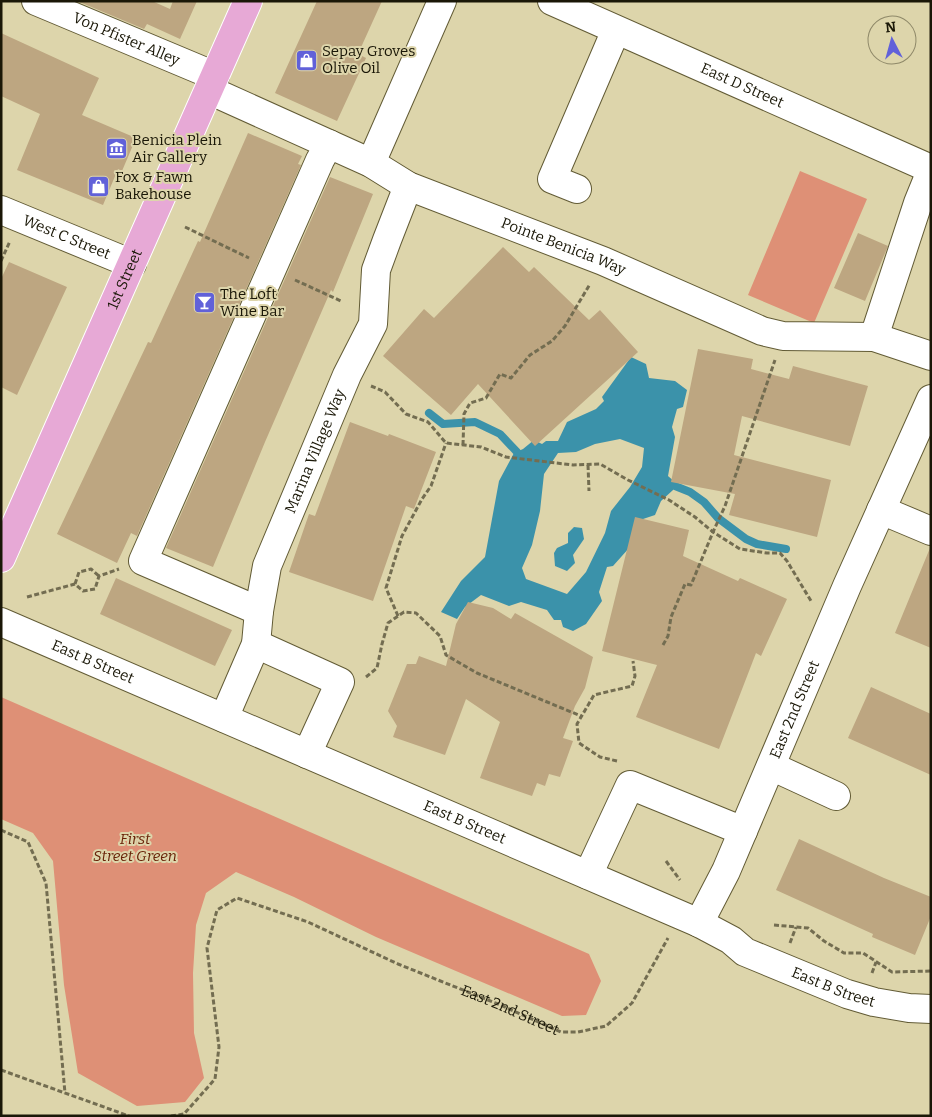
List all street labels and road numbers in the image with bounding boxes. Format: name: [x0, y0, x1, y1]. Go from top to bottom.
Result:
street label: Von Pfister Alley: [70, 8, 183, 69]
street label: East D Street: [698, 59, 787, 112]
street label: West C Street: [20, 211, 114, 263]
street label: Pointe Benicia Way: [499, 214, 629, 279]
street label: 1st Street: [103, 246, 146, 312]
street label: Marina Village Way: [281, 386, 349, 516]
street label: East B Street: [49, 636, 137, 688]
street label: East 2nd Street: [766, 657, 824, 761]
street label: East B Street: [421, 796, 509, 848]
street label: East B Street: [789, 963, 878, 1011]
street label: East 2nd Street: [459, 981, 562, 1039]

